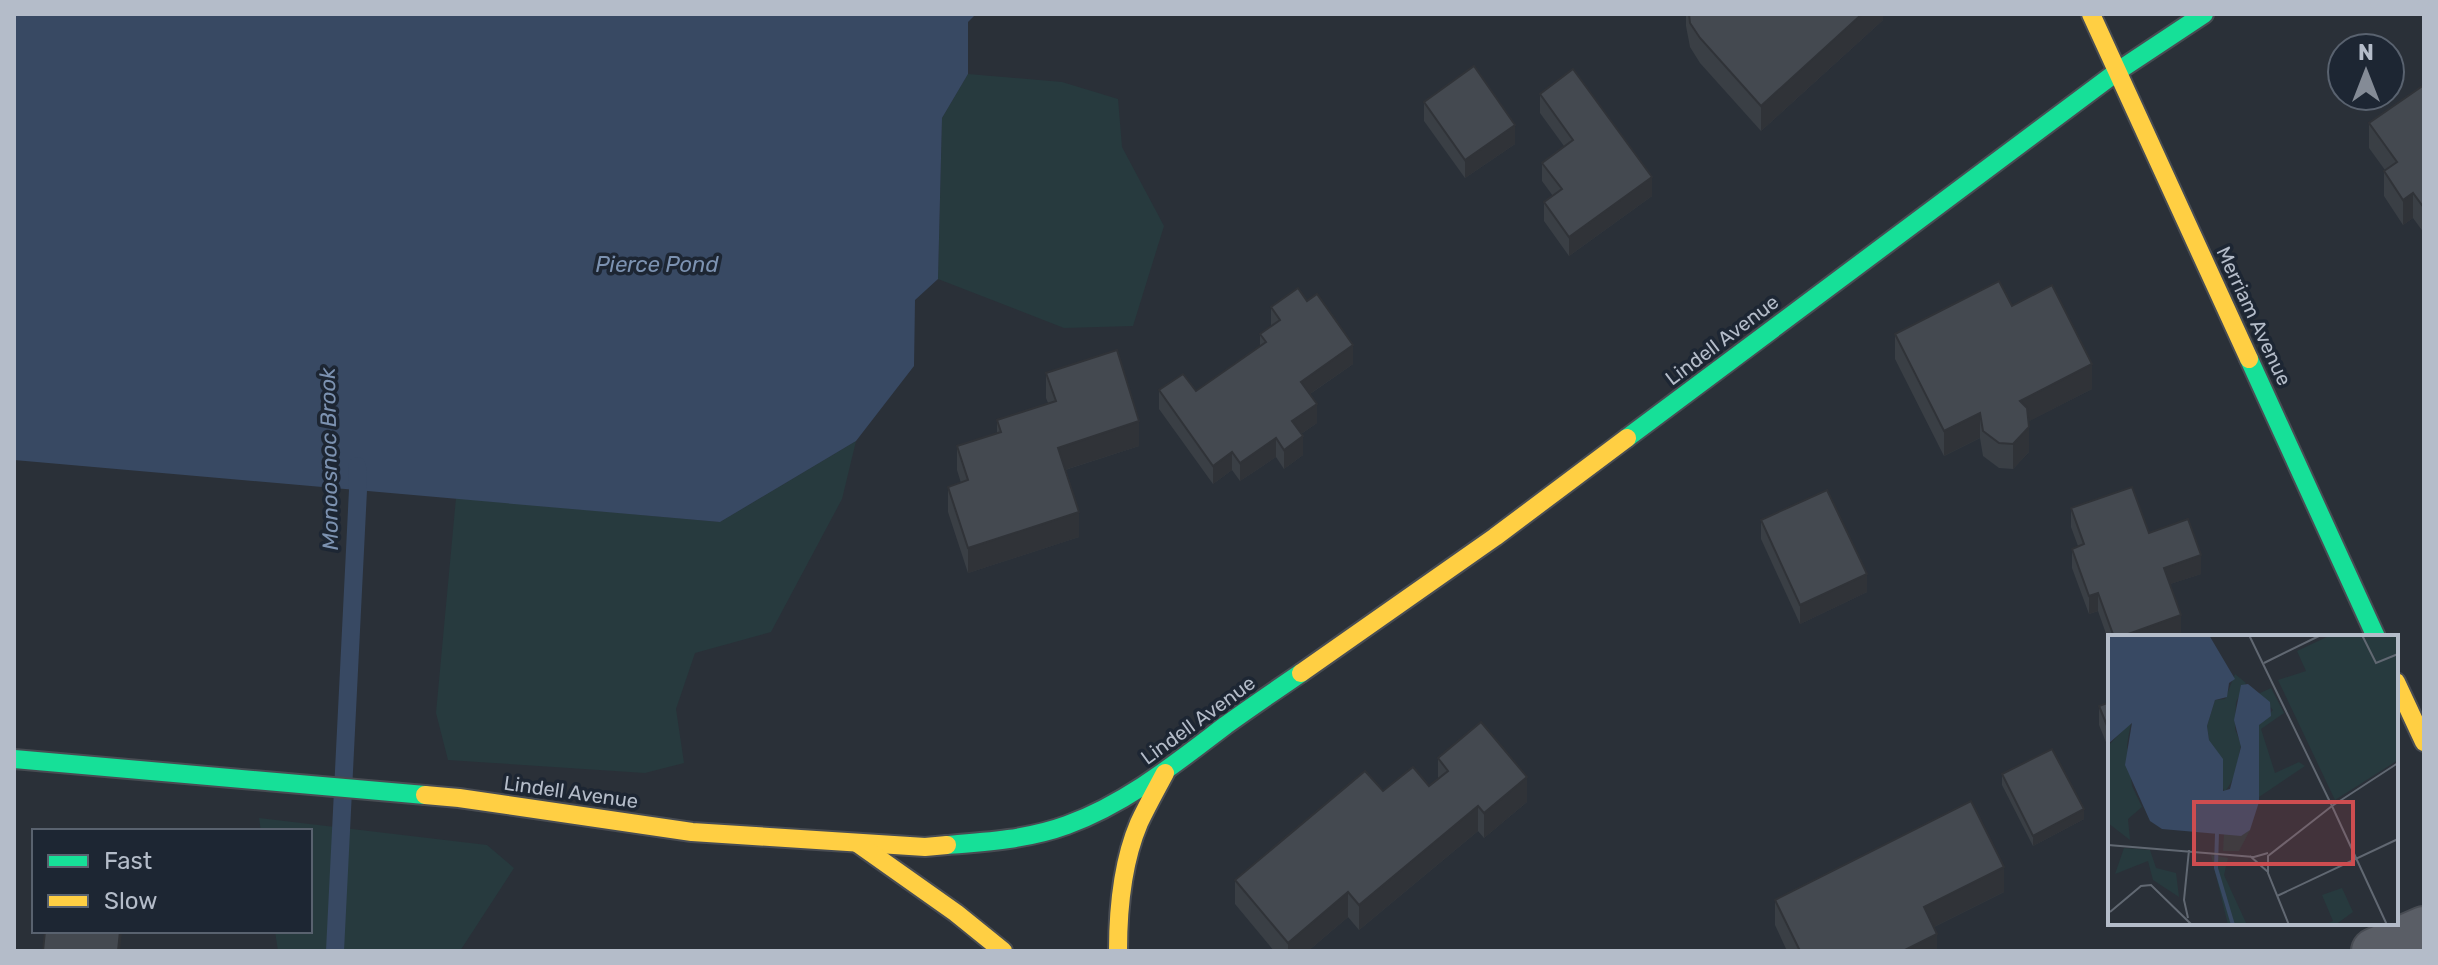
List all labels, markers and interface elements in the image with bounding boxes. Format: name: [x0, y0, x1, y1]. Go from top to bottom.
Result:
north arrow: [2326, 32, 2406, 112]
text: N: [2358, 39, 2374, 66]
street label: Merriam Avenue: [2211, 243, 2297, 389]
water label: Pierce Pond: [595, 251, 719, 278]
street label: Lindell Avenue: [1661, 290, 1783, 390]
water label: Monoosnoc Brook: [314, 367, 344, 551]
inset map: [2108, 635, 2398, 925]
street label: Lindell Avenue: [1136, 670, 1260, 770]
street label: Lindell Avenue: [502, 771, 640, 813]
legend: [32, 829, 312, 933]
text: Fast: [104, 847, 152, 875]
text: Slow: [104, 887, 157, 915]

